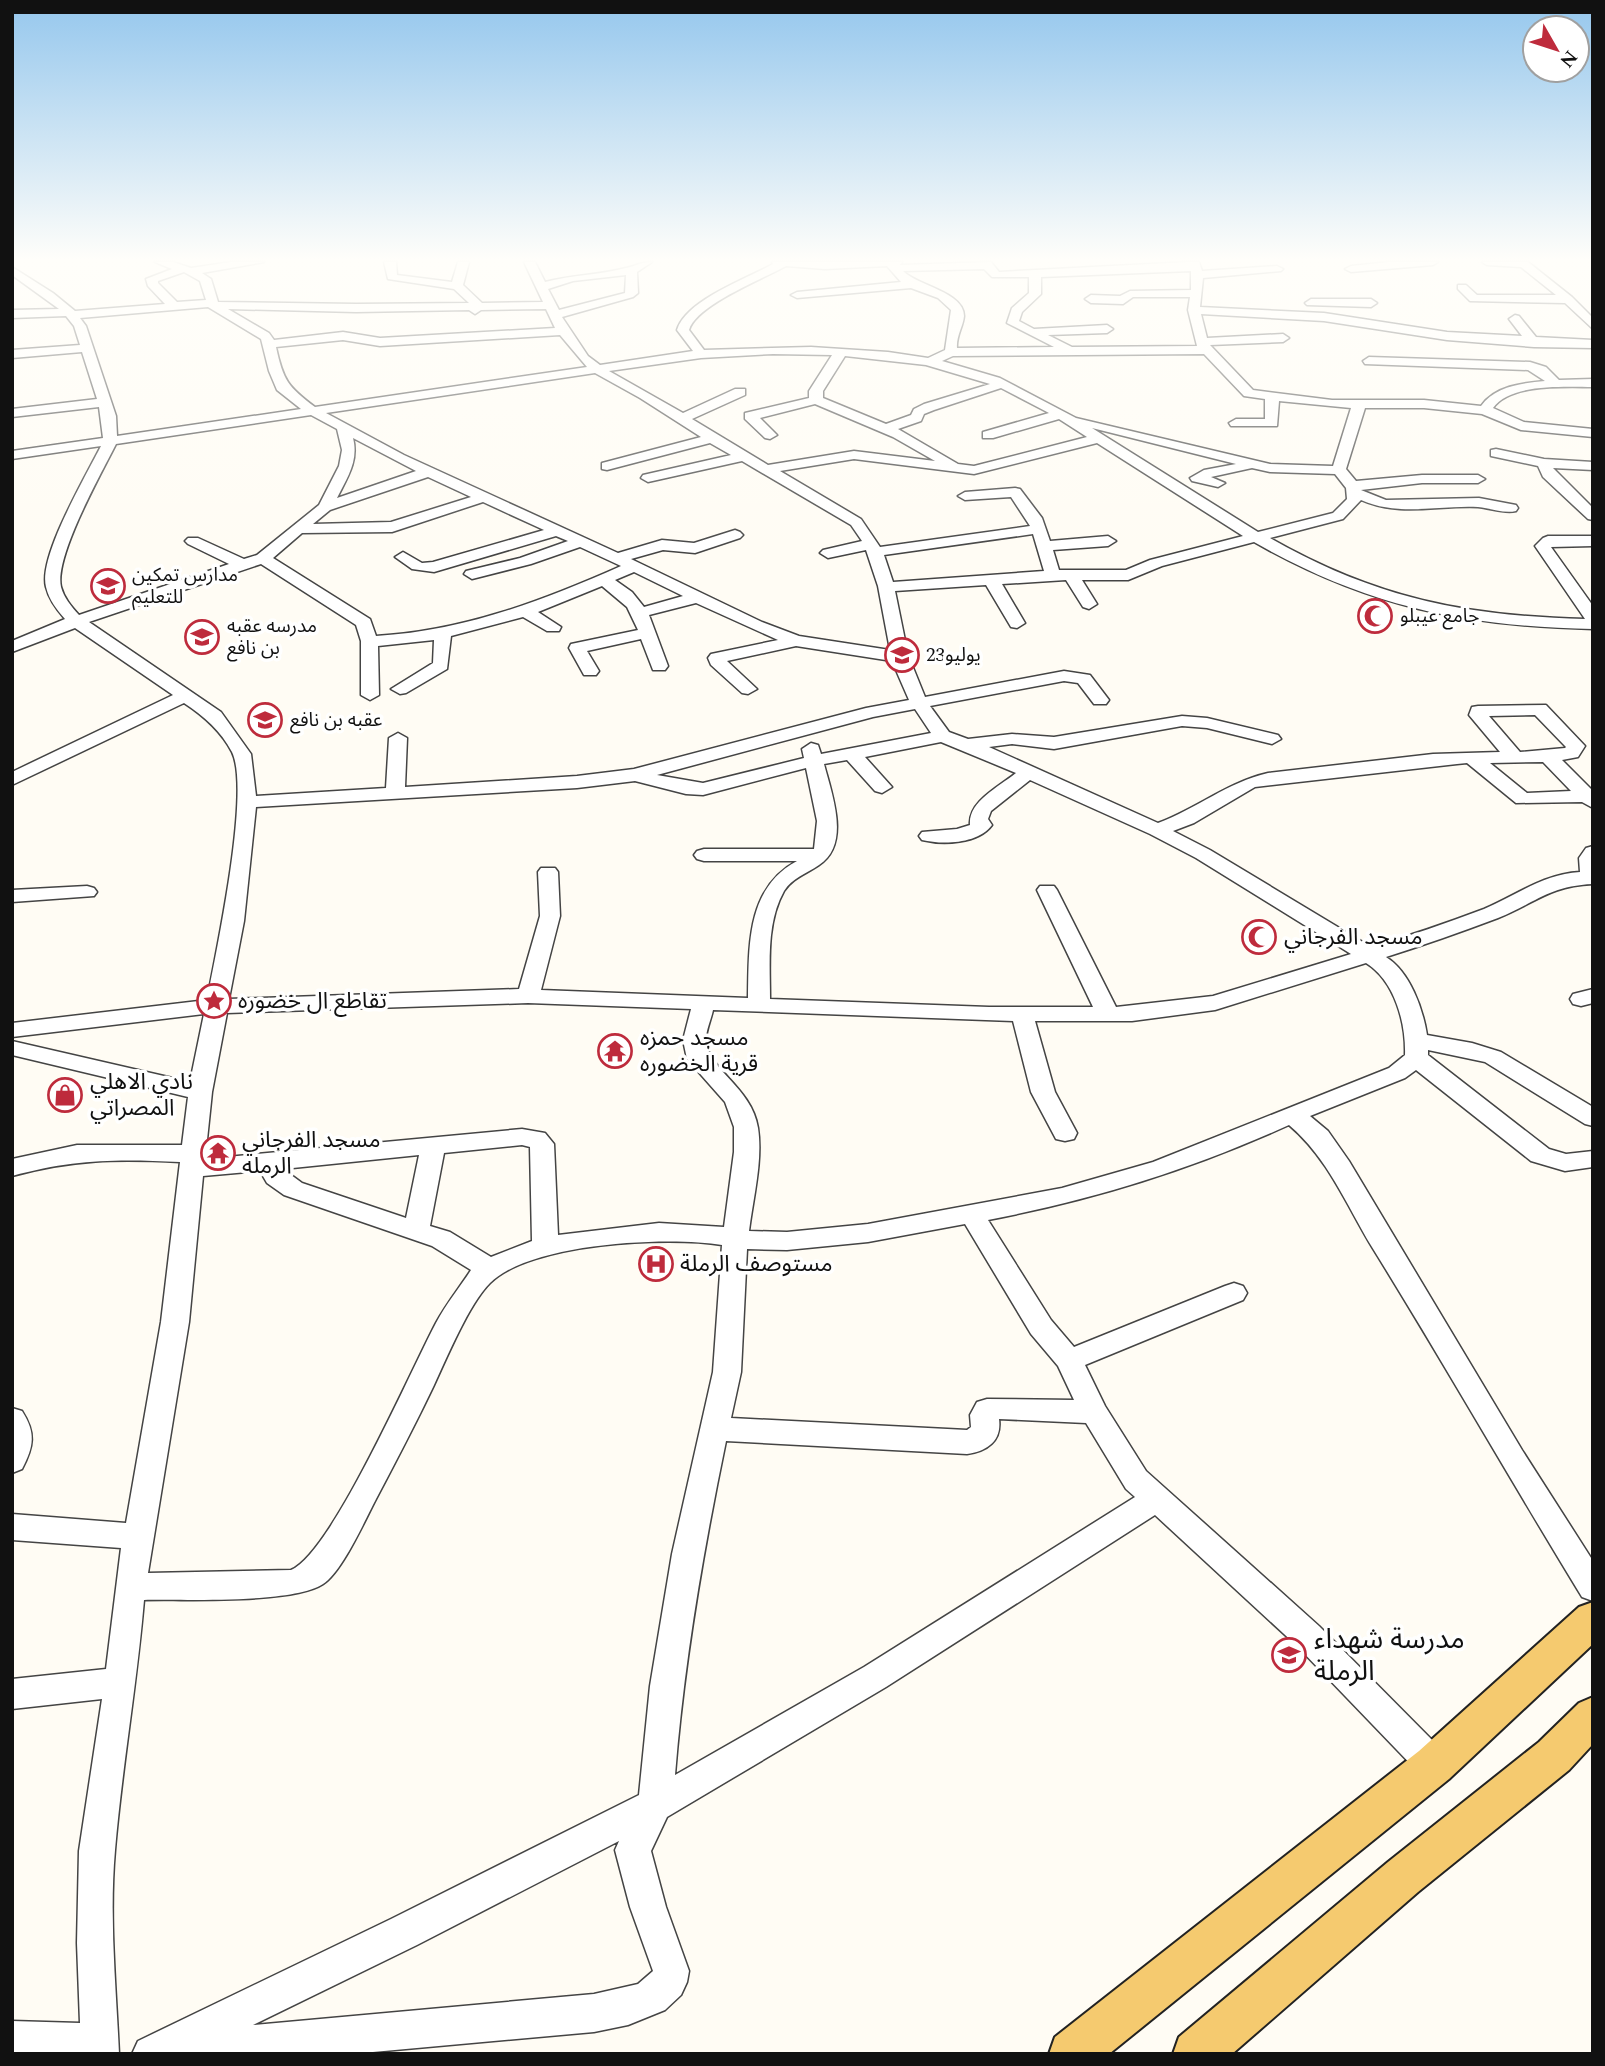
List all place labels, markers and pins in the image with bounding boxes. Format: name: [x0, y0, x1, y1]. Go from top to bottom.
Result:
place label: مدارس تمكين للتعليم: [132, 561, 238, 612]
school or university icon: مدارس تمكين للتعليم: [89, 567, 127, 605]
mosque icon: جامع عيبلو: [1356, 597, 1394, 635]
place label: جامع عيبلو: [1400, 602, 1479, 631]
place label: مدرسه عقبه بن نافع: [227, 612, 317, 663]
school or university icon: مدرسه عقبه بن نافع: [183, 618, 221, 656]
school or university icon: 23يوليو: [883, 636, 921, 674]
place label: 23يوليو: [926, 641, 981, 670]
school or university icon: عقبه بن نافع: [246, 701, 284, 739]
place label: عقبه بن نافع: [290, 706, 382, 735]
mosque icon: مسجد الفرجاني: [1240, 918, 1278, 956]
place label: مسجد الفرجاني: [1284, 920, 1423, 955]
place icon: تقاطع ال خضوره: [195, 982, 233, 1020]
place label: تقاطع ال خضوره: [238, 984, 387, 1019]
place label: مسجد حمزه قرية الخضوره: [640, 1021, 758, 1082]
temple icon: مسجد حمزه قرية الخضوره: [596, 1032, 634, 1070]
place label: نادي الاهلي المصراتي: [90, 1065, 193, 1126]
shop icon: نادي الاهلي المصراتي: [46, 1076, 84, 1114]
place label: مسجد الفرجاني الرمله: [242, 1123, 381, 1184]
temple icon: مسجد الفرجاني الرمله: [199, 1134, 237, 1172]
hospital icon: مستوصف الرملة: [637, 1245, 675, 1283]
place label: مستوصف الرملة: [680, 1247, 833, 1282]
place label: مدرسة شهداء الرملة: [1314, 1618, 1465, 1693]
school or university icon: مدرسة شهداء الرملة: [1270, 1636, 1308, 1674]

